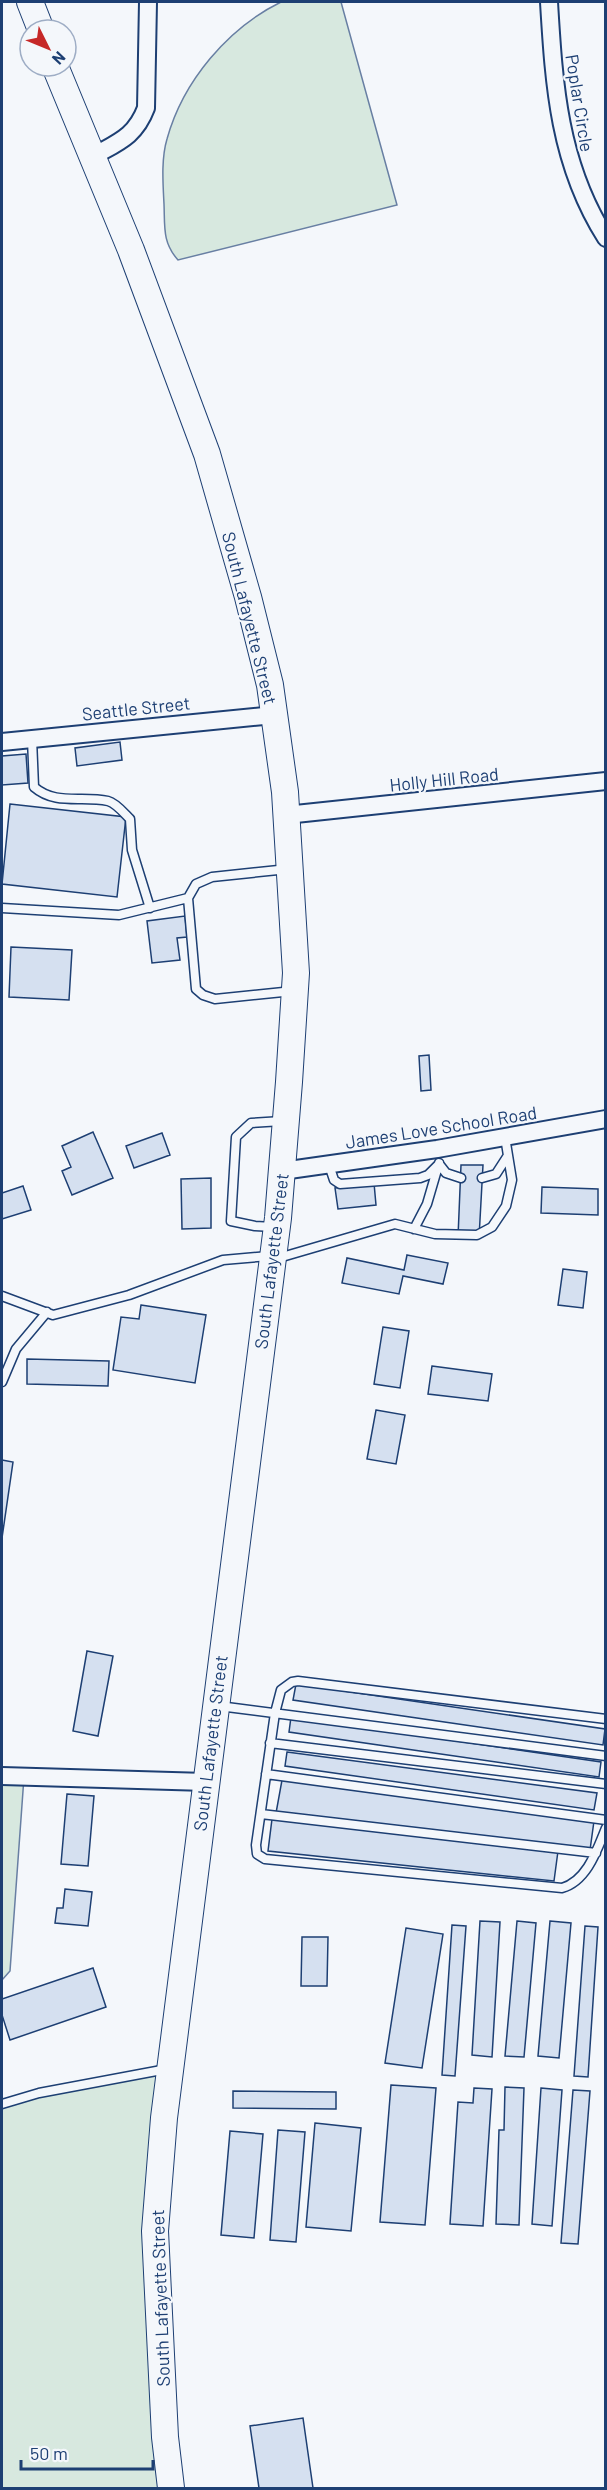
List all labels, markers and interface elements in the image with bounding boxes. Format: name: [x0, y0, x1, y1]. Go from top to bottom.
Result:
north arrow: [18, 18, 78, 78]
text: N: [49, 48, 70, 69]
street label: Poplar Circle: [561, 53, 599, 153]
street label: South Lafayette Street: [218, 529, 282, 707]
street label: Seattle Street: [81, 691, 191, 725]
street label: Holly Hill Road: [388, 762, 500, 796]
street label: James Love School Road: [344, 1101, 538, 1153]
street label: South Lafayette Street: [249, 1172, 293, 1350]
street label: South Lafayette Street: [188, 1654, 232, 1832]
street label: South Lafayette Street: [146, 2209, 174, 2387]
scale bar: [21, 2433, 153, 2471]
text: 50 m: [30, 2442, 68, 2464]

